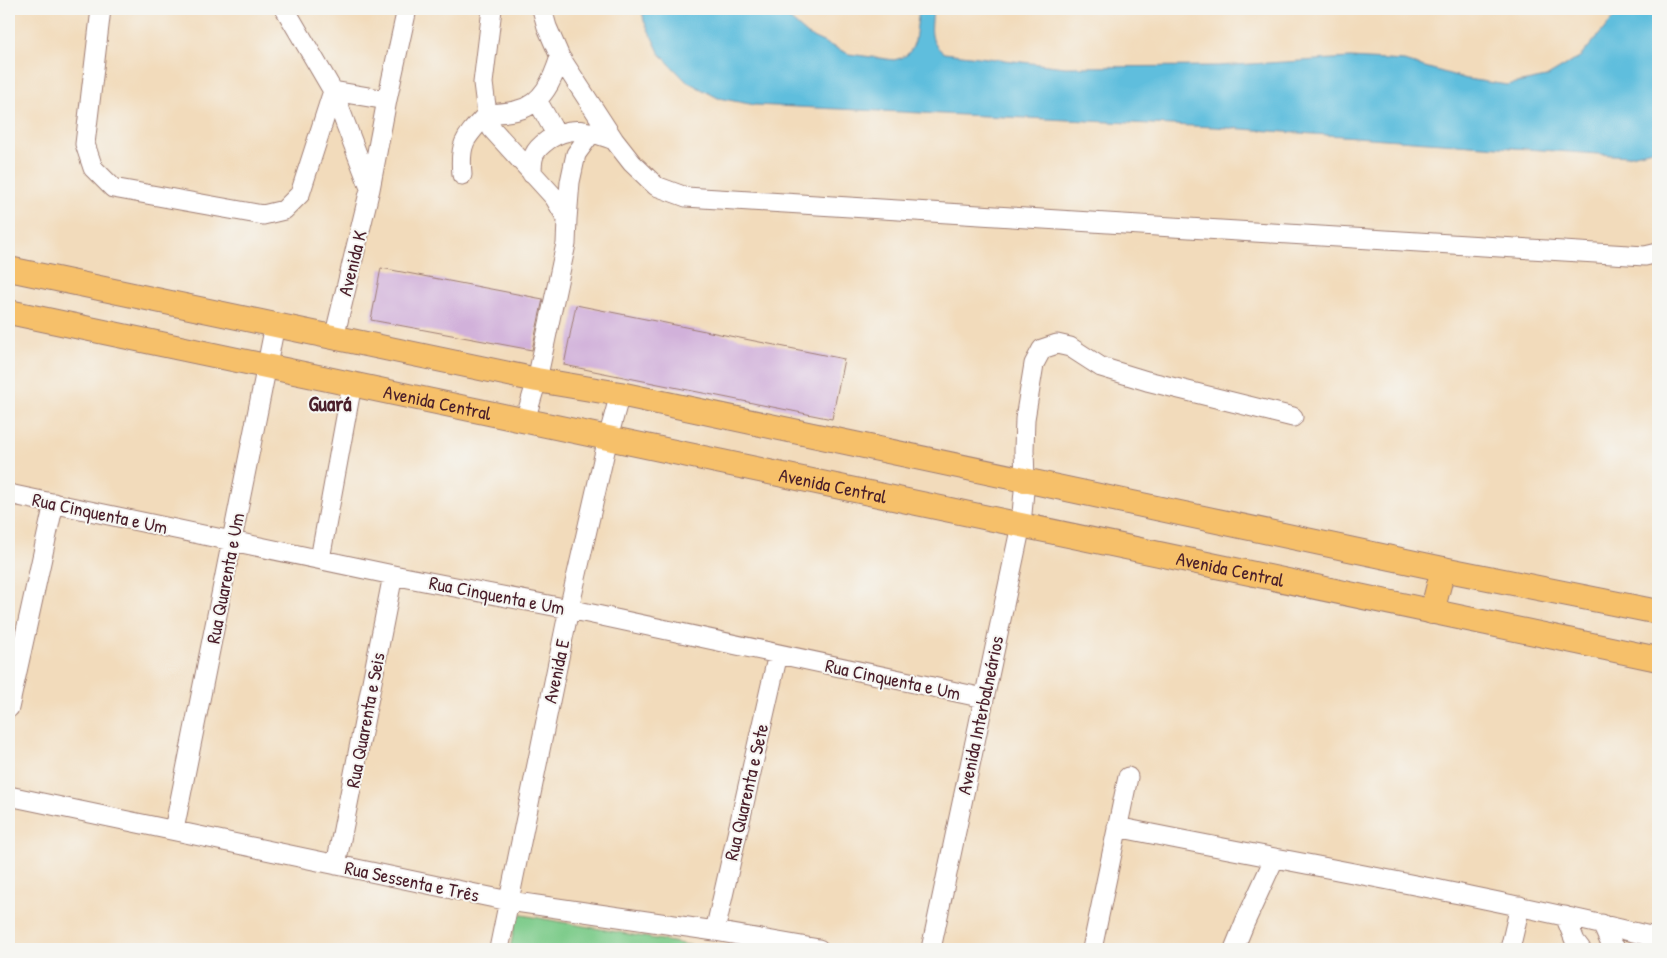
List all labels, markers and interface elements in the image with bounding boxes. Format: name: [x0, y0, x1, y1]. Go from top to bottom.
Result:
street label: Avenida K: [331, 228, 373, 298]
street label: Avenida Central: [381, 378, 495, 426]
district label: Guará: [308, 389, 352, 418]
street label: Avenida Central: [777, 461, 890, 510]
street label: Rua Cinquenta e Um: [30, 486, 170, 540]
street label: Rua Quarenta e Um: [200, 510, 250, 646]
street label: Avenida Central: [1174, 545, 1287, 593]
street label: Rua Cinquenta e Um: [427, 569, 567, 621]
street label: Avenida Interbalneários: [951, 633, 1009, 797]
street label: Avenida E: [537, 636, 576, 705]
street label: Rua Quarenta e Seis: [339, 650, 391, 790]
street label: Rua Cinquenta e Um: [823, 652, 963, 706]
street label: Rua Quarenta e Sete: [718, 721, 774, 863]
street label: Rua Sessenta e Três: [343, 854, 481, 908]

